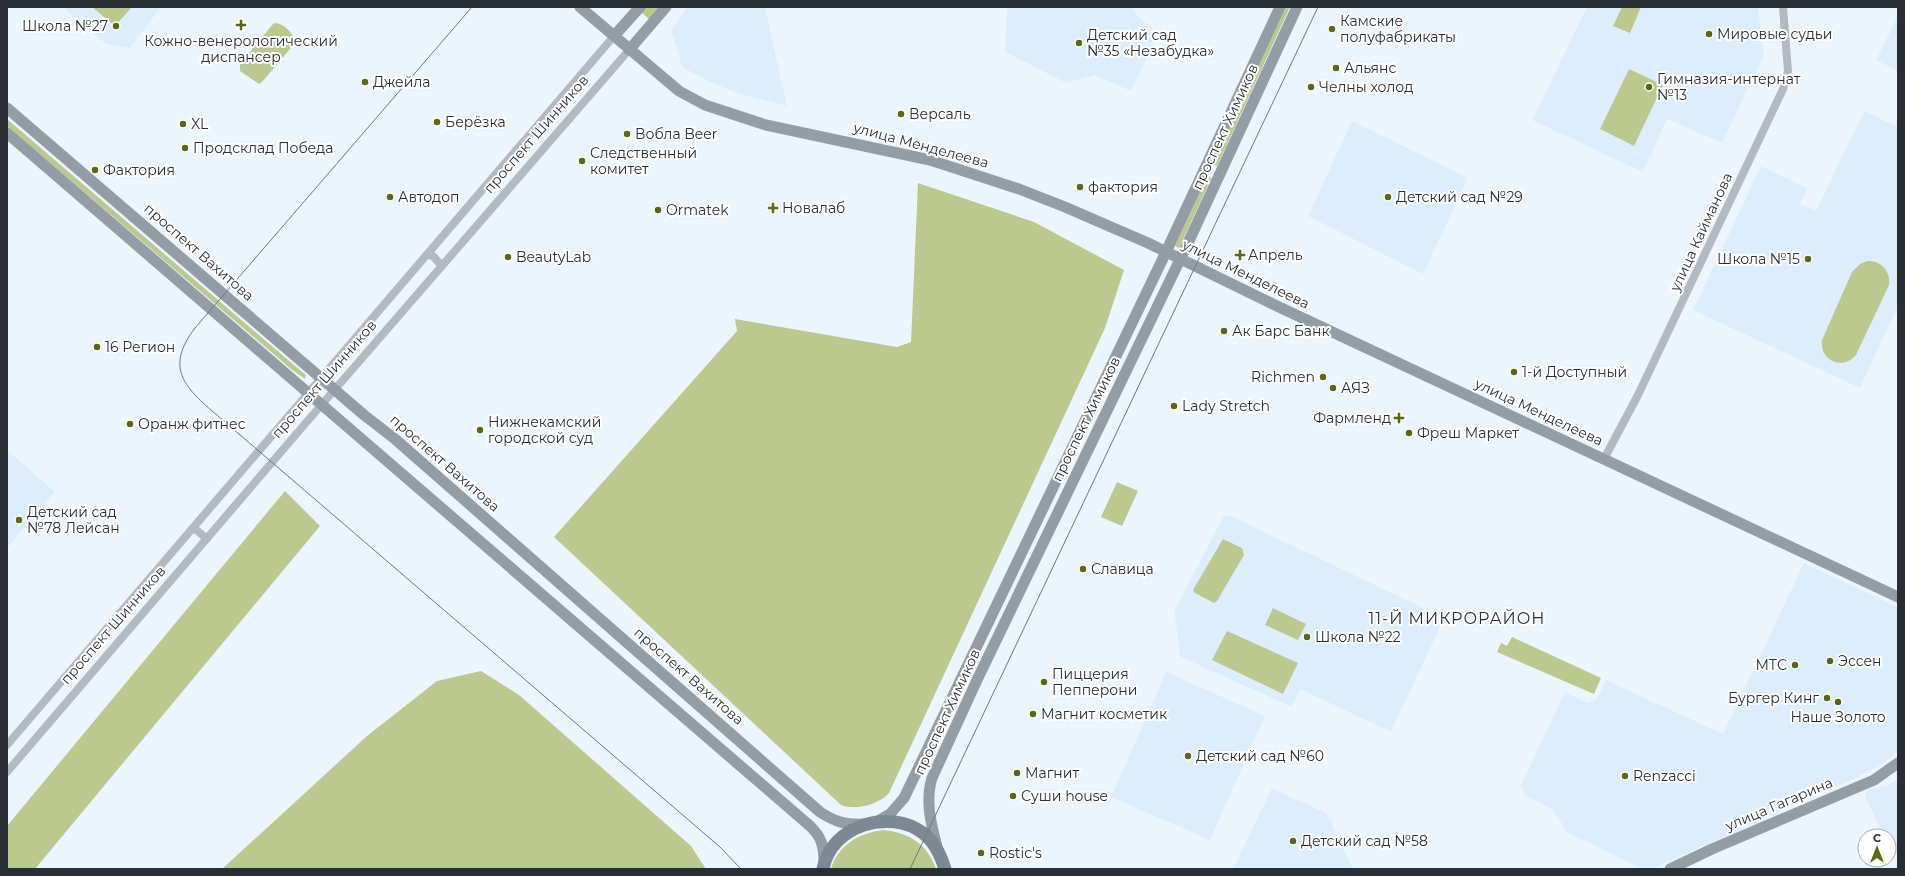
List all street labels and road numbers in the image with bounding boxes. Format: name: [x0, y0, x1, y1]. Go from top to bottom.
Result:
street label: проспект Химиков: [1188, 61, 1262, 193]
street label: проспект Шинников: [480, 71, 592, 197]
street label: улица Менделеева: [850, 118, 991, 172]
street label: улица Кайманова: [1665, 170, 1736, 295]
street label: проспект Вахитова: [140, 199, 258, 305]
street label: улица Менделеева: [1179, 235, 1313, 313]
street label: проспект Шинников: [268, 316, 380, 442]
street label: проспект Химиков: [1048, 354, 1124, 484]
street label: улица Менделеева: [1471, 374, 1606, 450]
street label: проспект Вахитова: [386, 410, 504, 516]
street label: проспект Шинников: [57, 562, 169, 688]
street label: проспект Вахитова: [630, 623, 748, 729]
street label: проспект Химиков: [910, 646, 984, 778]
street label: улица Гагарина: [1722, 773, 1835, 835]

